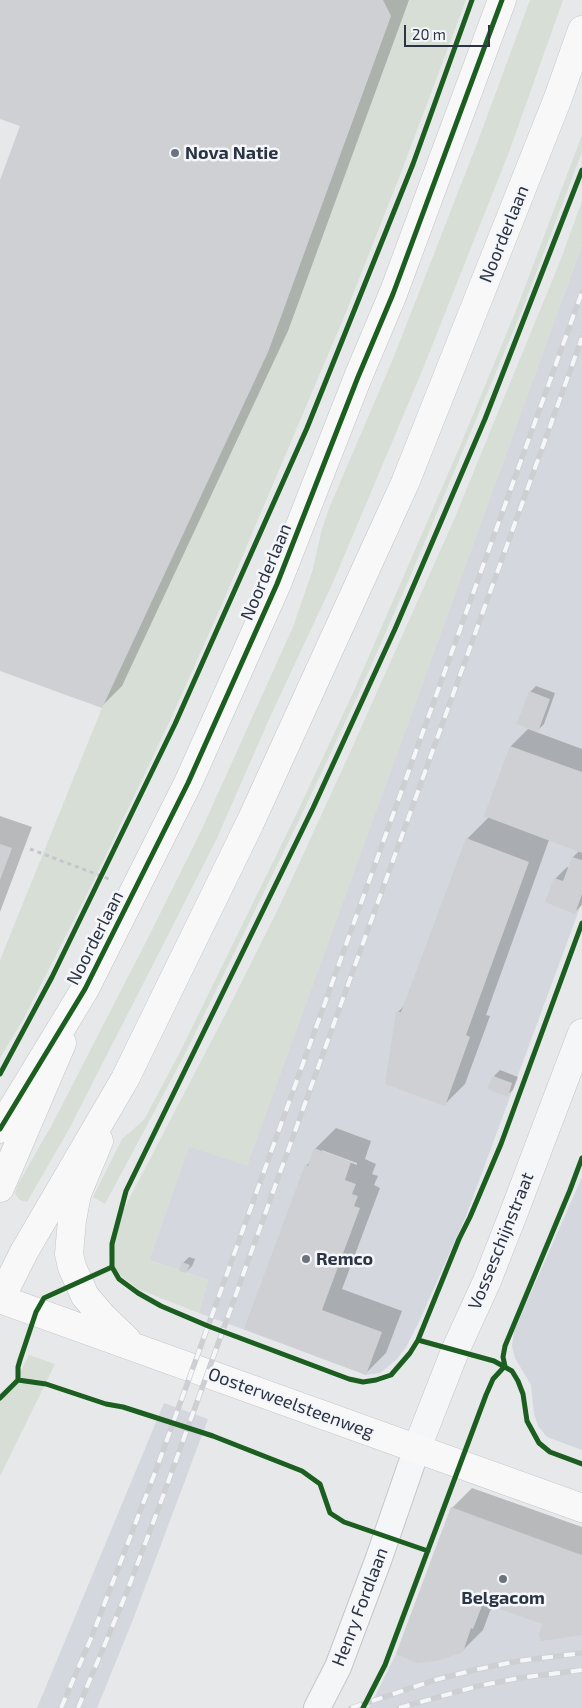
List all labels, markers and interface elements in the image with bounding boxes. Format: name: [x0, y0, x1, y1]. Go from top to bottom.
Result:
scale bar: [407, 15, 493, 47]
text: 20 m: [412, 25, 446, 43]
place label: Nova Natie: [185, 142, 278, 164]
marker: Nova Natie: [169, 147, 181, 159]
street label: Noorderlaan: [475, 182, 533, 286]
street label: Noorderlaan: [236, 520, 296, 624]
street label: Noorderlaan: [62, 887, 128, 989]
street label: Vosseschijnstraat: [464, 1169, 538, 1313]
place label: Remco: [316, 1248, 373, 1270]
marker: Remco: [300, 1253, 312, 1265]
street label: Oosterweelsteenweg: [205, 1363, 377, 1443]
street label: Henry Fordlaan: [327, 1545, 393, 1669]
marker: Belgacom: [497, 1573, 509, 1585]
place label: Belgacom: [461, 1587, 545, 1609]

